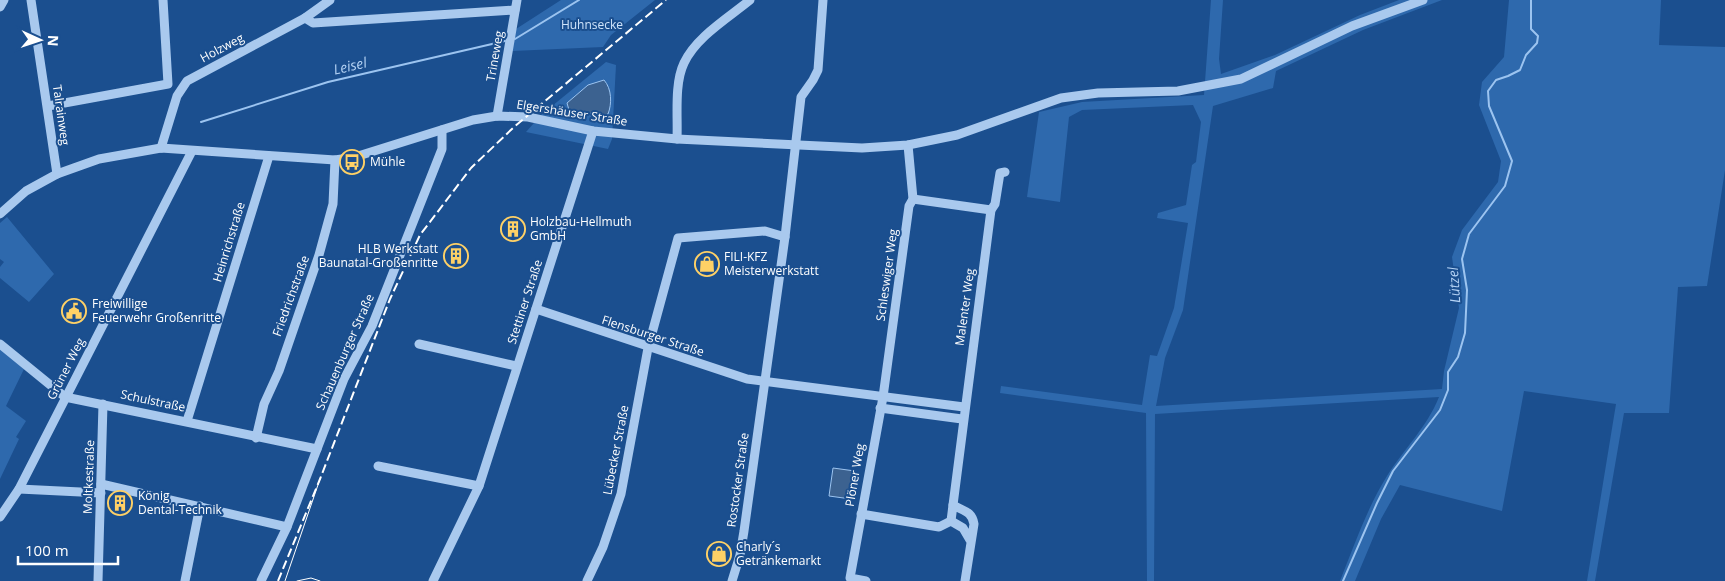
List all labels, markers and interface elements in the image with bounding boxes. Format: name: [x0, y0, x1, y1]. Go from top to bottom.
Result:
north arrow: [15, 15, 65, 65]
park label: Huhnsecke: [561, 16, 623, 33]
street label: Holzweg: [197, 29, 247, 66]
street label: Trineweg: [482, 29, 507, 83]
text: N: [44, 35, 63, 47]
water label: Leisel: [331, 52, 369, 79]
street label: Talrainweg: [49, 84, 74, 147]
street label: Elgershäuser Straße: [515, 95, 629, 130]
bus stop icon: Mühle: [339, 149, 365, 175]
place label: Mühle: [370, 153, 406, 170]
street label: Heinrichstraße: [208, 200, 249, 284]
place label: Holzbau-Hellmuth GmbH: [530, 213, 632, 244]
building icon: Holzbau-Hellmuth GmbH: [500, 216, 526, 242]
street label: Schleswiger Weg: [872, 227, 901, 322]
place label: HLB Werkstatt Baunatal-Großenritte: [319, 240, 438, 271]
building icon: HLB Werkstatt Baunatal-Großenritte: [443, 243, 469, 269]
place label: FILI-KFZ Meisterwerkstatt: [724, 248, 819, 279]
shop icon: FILI-KFZ Meisterwerkstatt: [694, 251, 720, 277]
street label: Friedrichstraße: [268, 253, 313, 339]
street label: Stettiner Straße: [503, 257, 546, 346]
water label: Lützel: [1443, 266, 1464, 304]
street label: Malenter Weg: [951, 267, 978, 347]
street label: Schauenburger Straße: [311, 291, 378, 413]
place label: Freiwillige Feuerwehr Großenritte: [92, 295, 221, 326]
public building icon: Freiwillige Feuerwehr Großenritte: [61, 298, 87, 324]
street label: Flensburger Straße: [600, 311, 707, 360]
street label: Grüner Weg: [43, 334, 89, 403]
street label: Schulstraße: [119, 385, 187, 416]
street label: Lübecker Straße: [598, 403, 633, 496]
street label: Rostocker Straße: [722, 431, 753, 528]
street label: Moltkestraße: [79, 439, 98, 514]
street label: Plöner Weg: [841, 441, 869, 508]
place label: König Dental-Technik: [138, 487, 222, 518]
building icon: König Dental-Technik: [107, 490, 133, 516]
scale bar: [18, 534, 118, 566]
place label: Charly´s Getränkemarkt: [736, 538, 821, 569]
text: 100 m: [25, 540, 69, 560]
shop icon: Charly´s Getränkemarkt: [706, 541, 732, 567]

